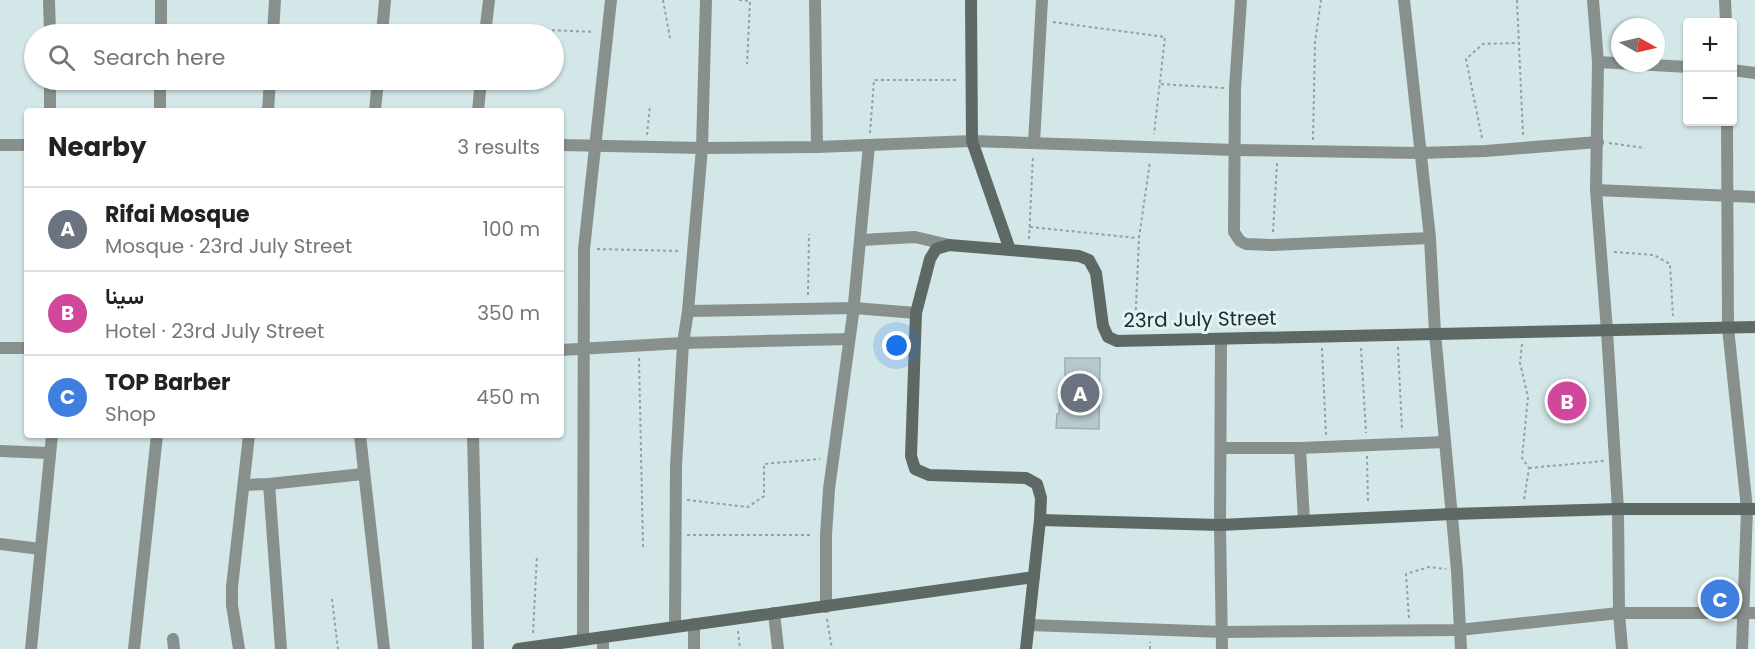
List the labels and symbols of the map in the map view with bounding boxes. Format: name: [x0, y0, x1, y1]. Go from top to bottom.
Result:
north arrow: [1611, 18, 1665, 72]
street label: 23rd July Street: [1123, 304, 1277, 334]
your location: [882, 331, 911, 360]
pin: A: [1060, 370, 1100, 416]
pin: B: [1548, 378, 1586, 424]
pin: C: [1700, 576, 1740, 622]

